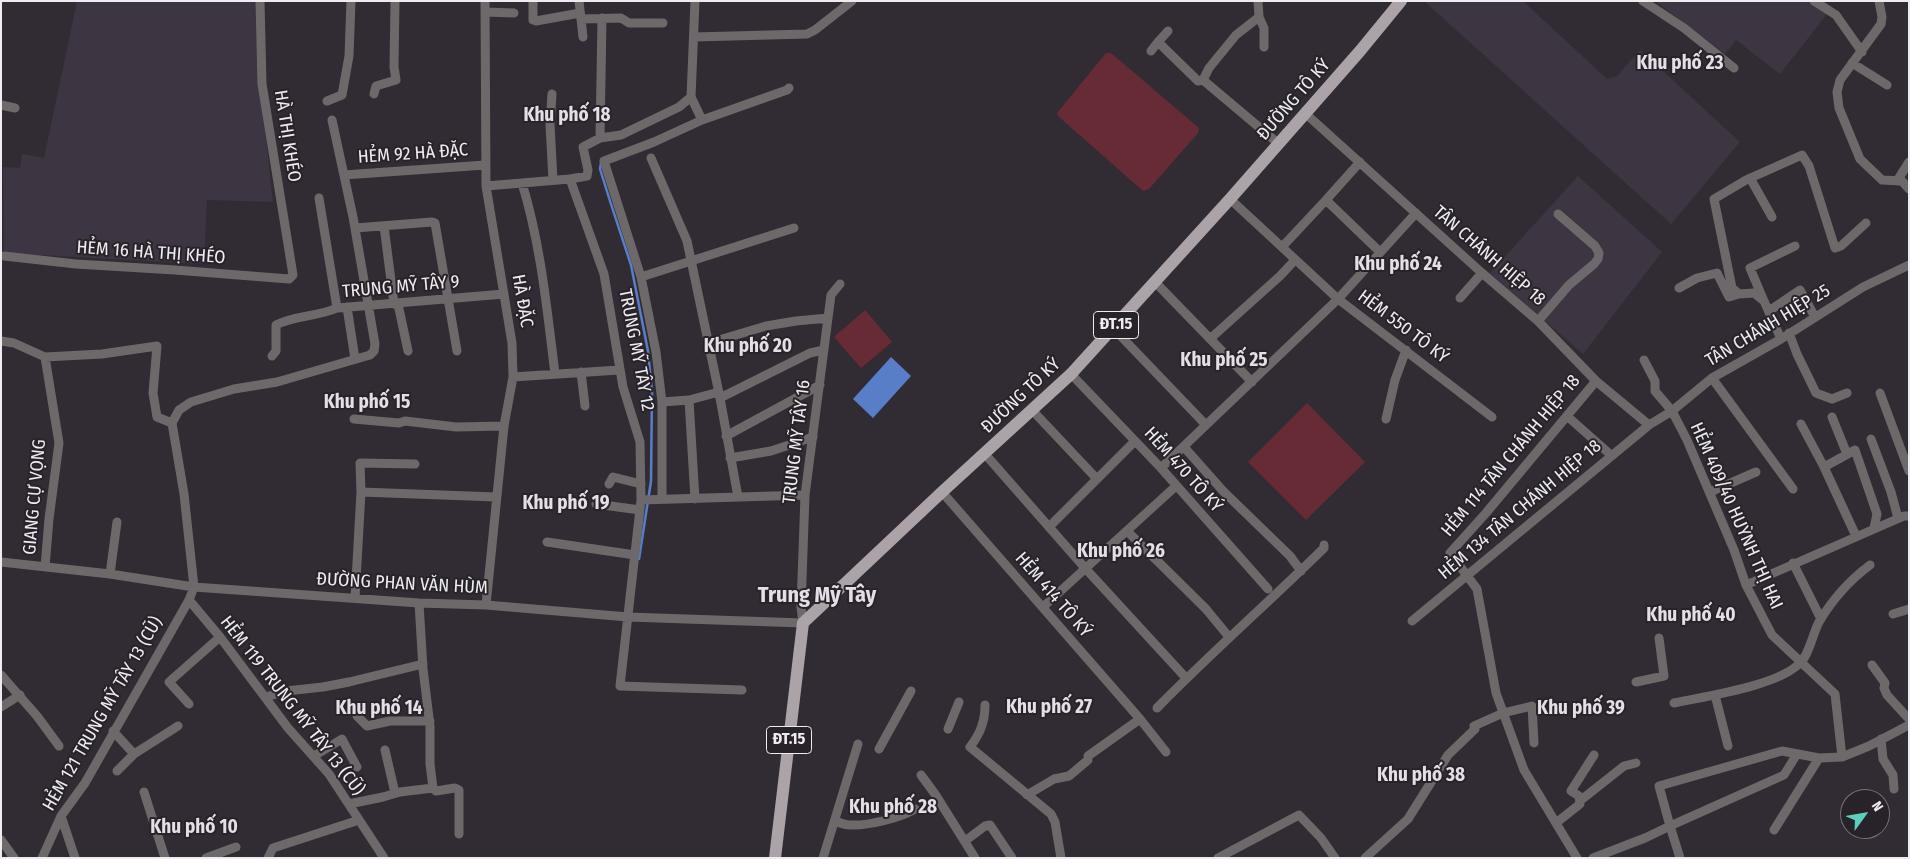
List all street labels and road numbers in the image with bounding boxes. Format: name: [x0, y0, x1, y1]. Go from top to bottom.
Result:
street label: ĐƯỜNG TÔ KÝ: [1253, 55, 1335, 145]
street label: HÀ THỊ KHÉO: [269, 89, 305, 183]
street label: HẺM 92 HÀ ĐẶC: [357, 139, 469, 169]
street label: TÂN CHÁNH HIỆP 18: [1429, 201, 1549, 311]
street label: HẺM 16 HÀ THỊ KHÉO: [76, 237, 226, 269]
street label: TRUNG MỸ TÂY 9: [341, 271, 461, 303]
street label: HÀ ĐẶC: [507, 273, 537, 329]
street label: TÂN CHÁNH HIỆP 25: [1702, 280, 1834, 372]
street label: HẺM 550 TÔ KÝ: [1353, 286, 1453, 368]
street label: TRUNG MỸ TÂY 12: [614, 287, 658, 413]
road number: ĐT.15: [1094, 312, 1138, 338]
street label: ĐƯỜNG TÔ KÝ: [977, 354, 1065, 438]
street label: HẺM 114 TÂN CHÁNH HIỆP 18: [1437, 371, 1585, 541]
street label: TRUNG MỸ TÂY 16: [779, 379, 815, 505]
street label: HẺM 409/40 HUỲNH THỊ HAI: [1685, 419, 1787, 613]
street label: HẺM 470 TÔ KÝ: [1139, 423, 1227, 517]
street label: HẺM 134 TÂN CHÁNH HIỆP 18: [1434, 436, 1606, 584]
street label: GIANG CỰ VỌNG: [19, 438, 51, 556]
street label: HẺM 414 TÔ KÝ: [1010, 548, 1096, 642]
street label: ĐƯỜNG PHAN VĂN HÙM: [316, 569, 488, 599]
street label: HẺM 119 TRUNG MỸ TÂY 13 (CŨ): [215, 612, 369, 800]
street label: HẺM 121 TRUNG MỸ TÂY 13 (CŨ): [38, 613, 168, 815]
road number: ĐT.15: [766, 726, 812, 754]

